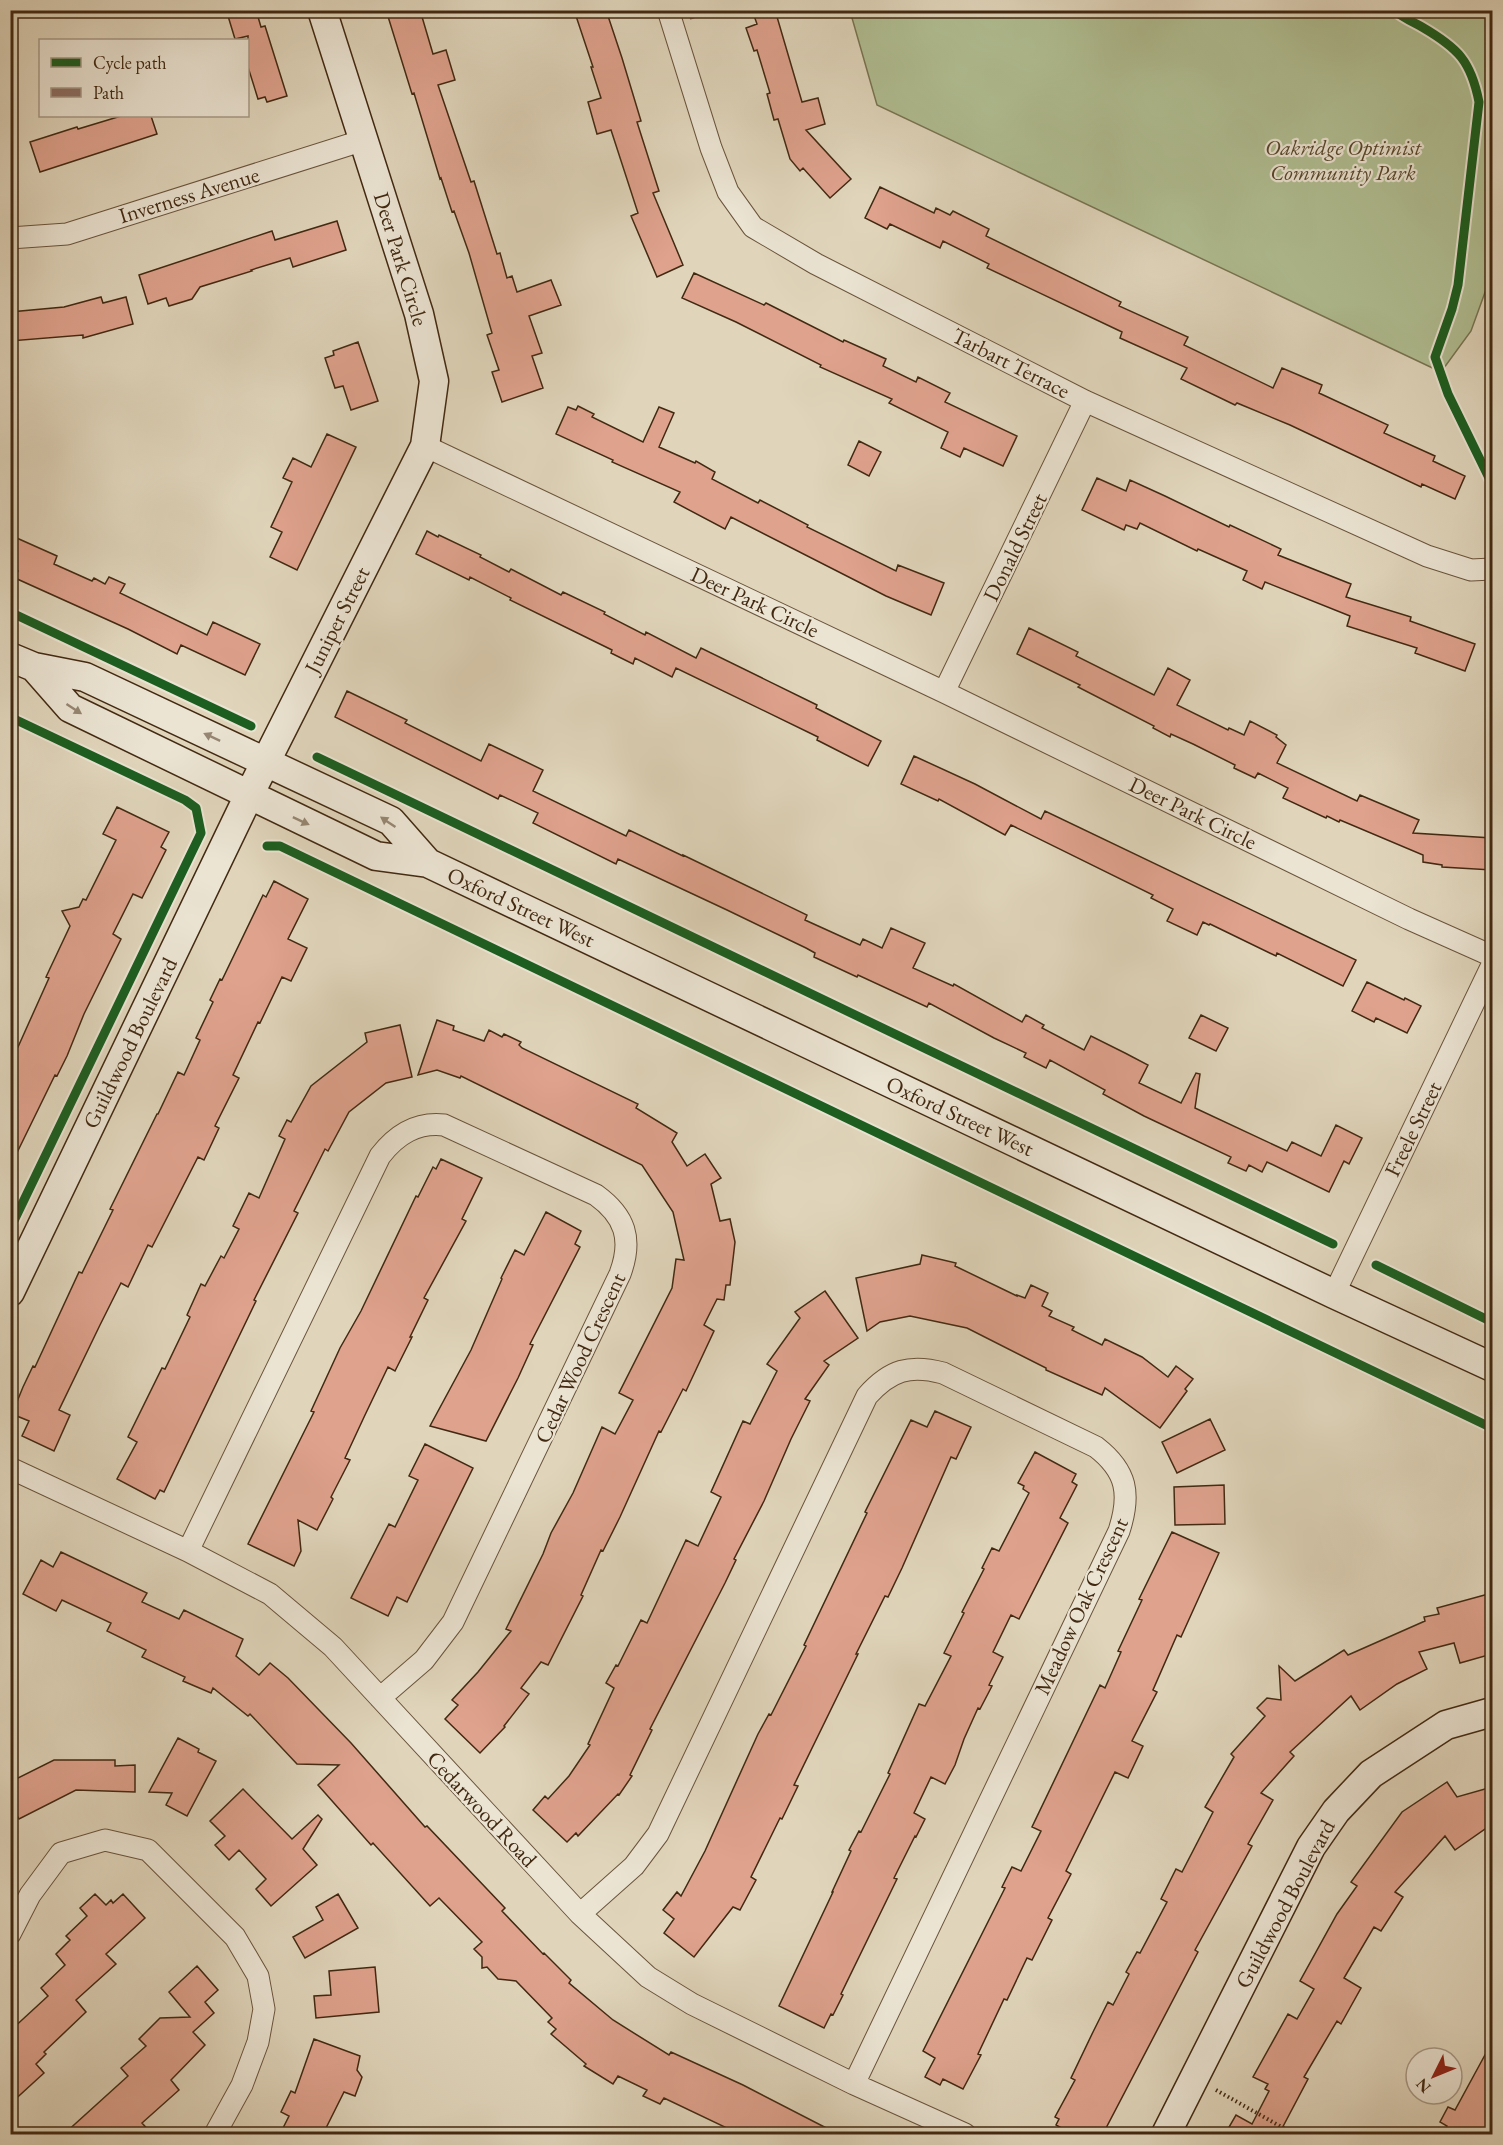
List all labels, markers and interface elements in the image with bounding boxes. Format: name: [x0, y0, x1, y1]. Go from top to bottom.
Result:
legend: [39, 39, 249, 117]
text: Cycle path: [93, 51, 167, 74]
text: Path: [93, 81, 124, 104]
park label: Oakridge Optimist Community Park: [1265, 133, 1423, 187]
street label: Inverness Avenue: [115, 160, 263, 230]
street label: Deer Park Circle: [367, 189, 435, 330]
street label: Tarbart Terrace: [947, 321, 1075, 405]
street label: Donald Street: [976, 488, 1054, 606]
street label: Deer Park Circle: [686, 560, 824, 645]
street label: Juniper Street: [297, 562, 376, 680]
one-way arrow: [66, 703, 82, 715]
one-way arrow: [204, 732, 221, 741]
street label: Deer Park Circle: [1124, 770, 1262, 857]
one-way arrow: [293, 816, 310, 825]
one-way arrow: [380, 816, 397, 827]
street label: Oxford Street West: [442, 860, 600, 954]
street label: Guildwood Boulevard: [76, 952, 184, 1133]
street label: Oxford Street West: [881, 1069, 1039, 1163]
street label: Freele Street: [1378, 1077, 1448, 1181]
street label: Cedar Wood Crescent: [528, 1268, 632, 1448]
street label: Meadow Oak Crescent: [1027, 1513, 1135, 1699]
street label: Cedarwood Road: [421, 1745, 544, 1874]
street label: Guildwood Boulevard: [1228, 1814, 1342, 1993]
north arrow: [1404, 2046, 1464, 2106]
text: N: [1411, 2074, 1435, 2098]

